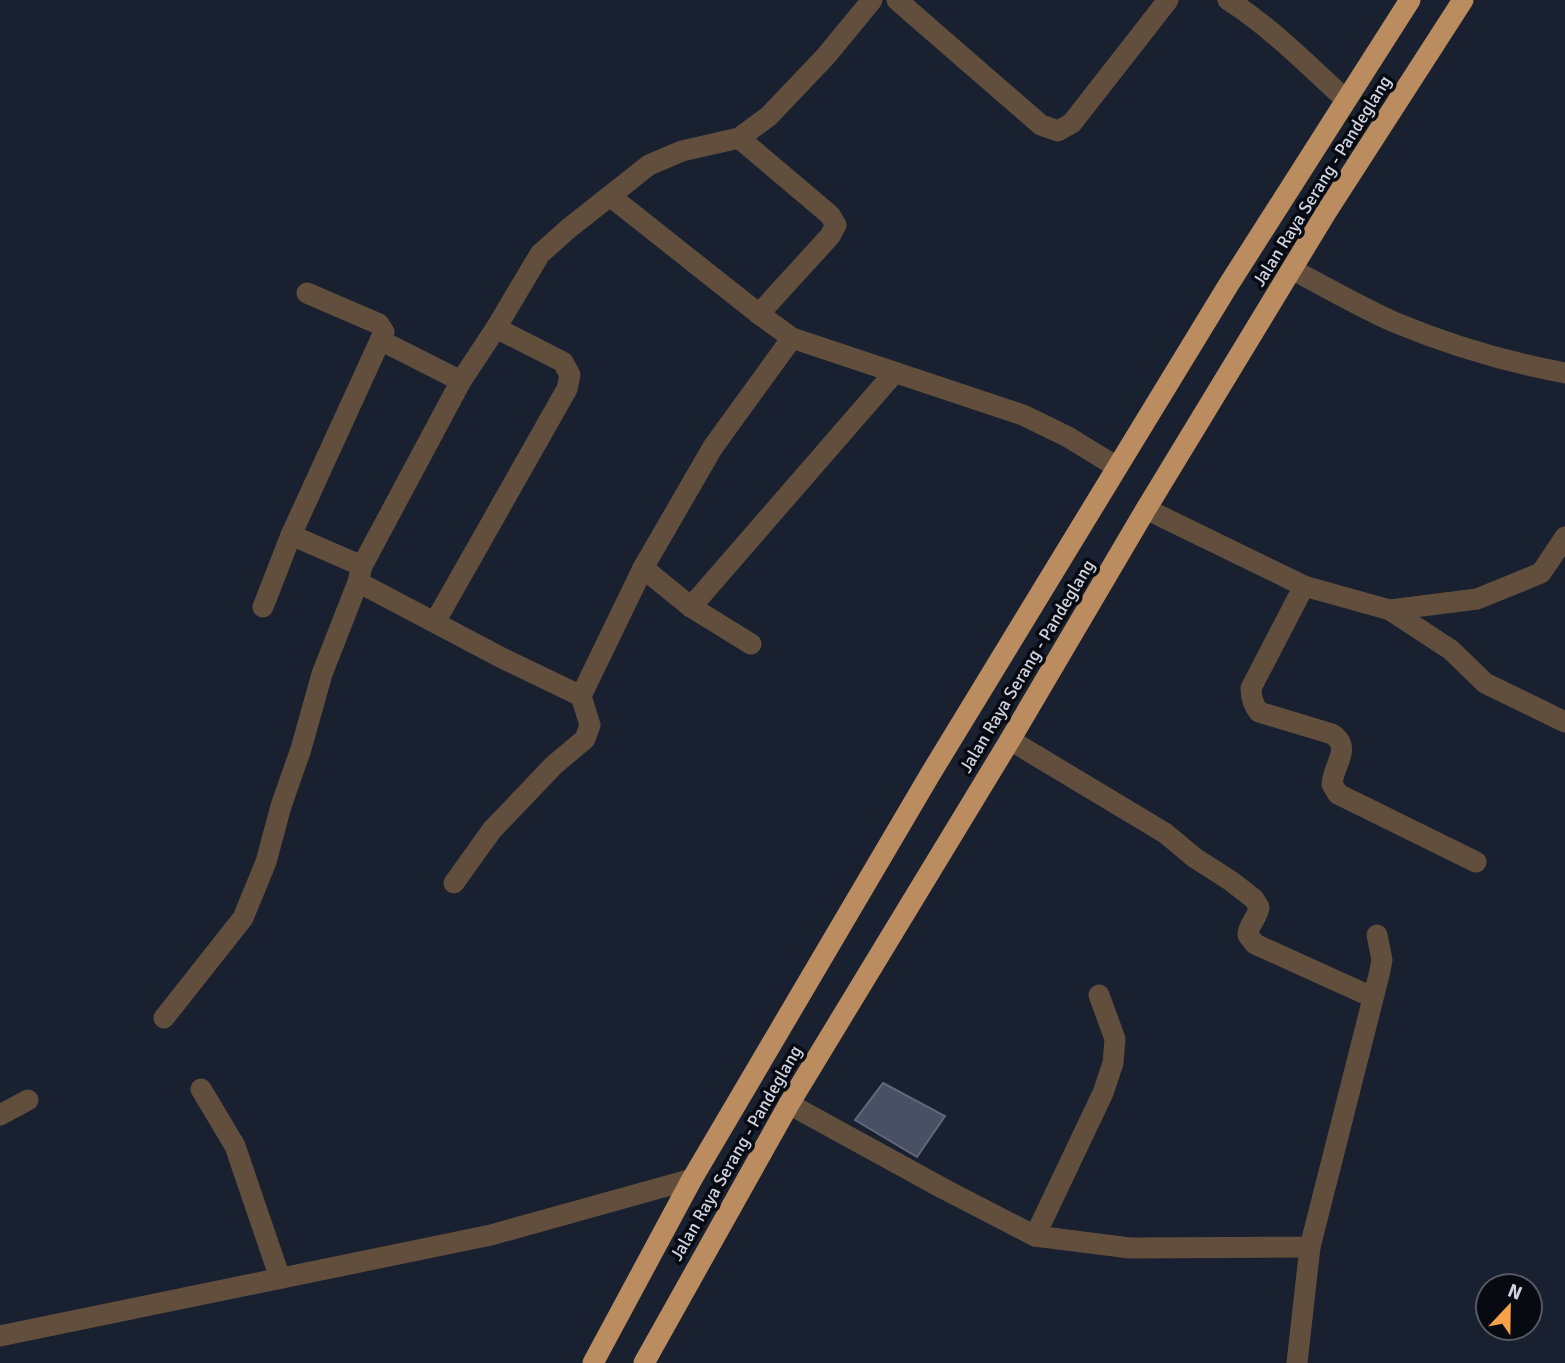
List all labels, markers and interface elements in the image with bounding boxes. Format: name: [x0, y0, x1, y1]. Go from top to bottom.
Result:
street label: Jalan Raya Serang - Pandeglang: [1248, 71, 1396, 291]
street label: Jalan Raya Serang - Pandeglang: [955, 556, 1099, 776]
street label: Jalan Raya Serang - Pandeglang: [665, 1042, 807, 1264]
north arrow: [1474, 1272, 1544, 1342]
text: N: [1504, 1279, 1526, 1306]

